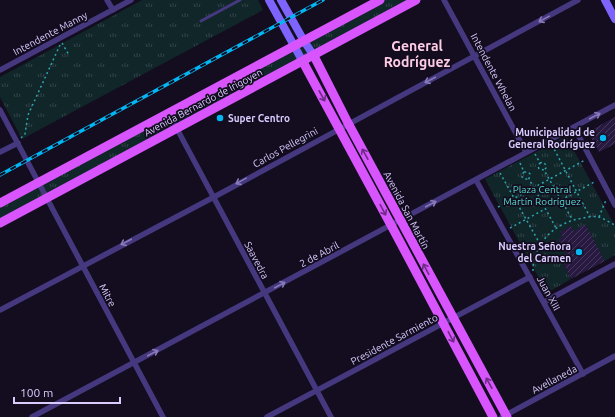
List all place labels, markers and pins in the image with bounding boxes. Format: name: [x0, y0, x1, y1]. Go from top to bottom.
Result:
marker: Super Centro: [215, 113, 225, 123]
place label: Super Centro: [228, 113, 290, 124]
place label: Municipalidad de General Rodríguez: [508, 127, 595, 150]
marker: Municipalidad de General Rodríguez: [598, 133, 608, 143]
place label: Nuestra Señora del Carmen: [498, 241, 571, 264]
marker: Nuestra Señora del Carmen: [574, 247, 584, 257]

